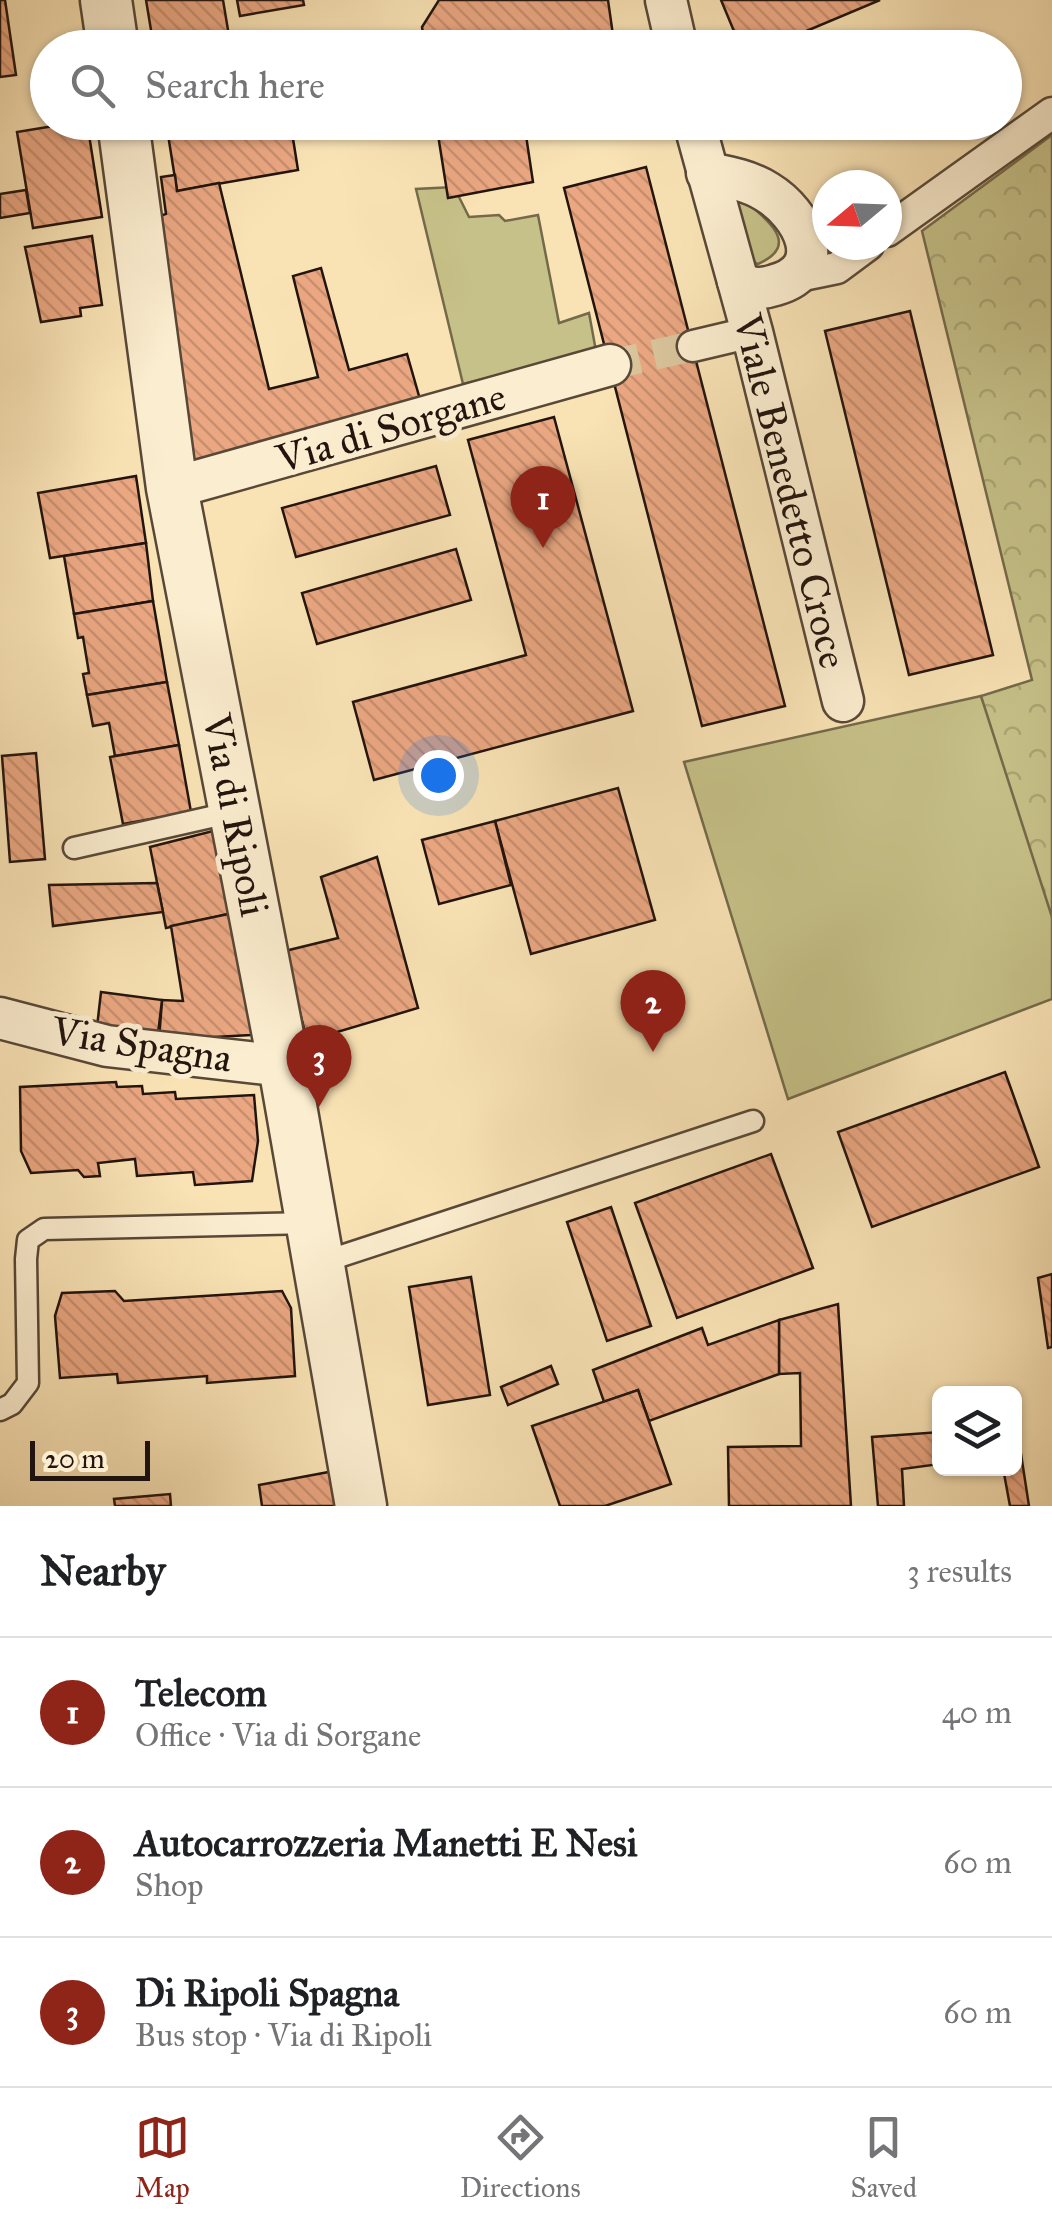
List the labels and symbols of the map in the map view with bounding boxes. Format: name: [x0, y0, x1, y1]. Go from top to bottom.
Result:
north arrow: [812, 170, 902, 260]
street label: Viale Benedetto Croce: [723, 308, 858, 673]
street label: Via di Sorgane: [270, 371, 511, 484]
pin: 1: [510, 466, 576, 548]
street label: Via di Ripoli: [192, 709, 279, 921]
your location: [413, 750, 464, 801]
pin: 2: [620, 970, 686, 1052]
street label: Via Spagna: [48, 1006, 235, 1083]
pin: 3: [286, 1024, 352, 1107]
scale bar: [30, 1436, 150, 1480]

